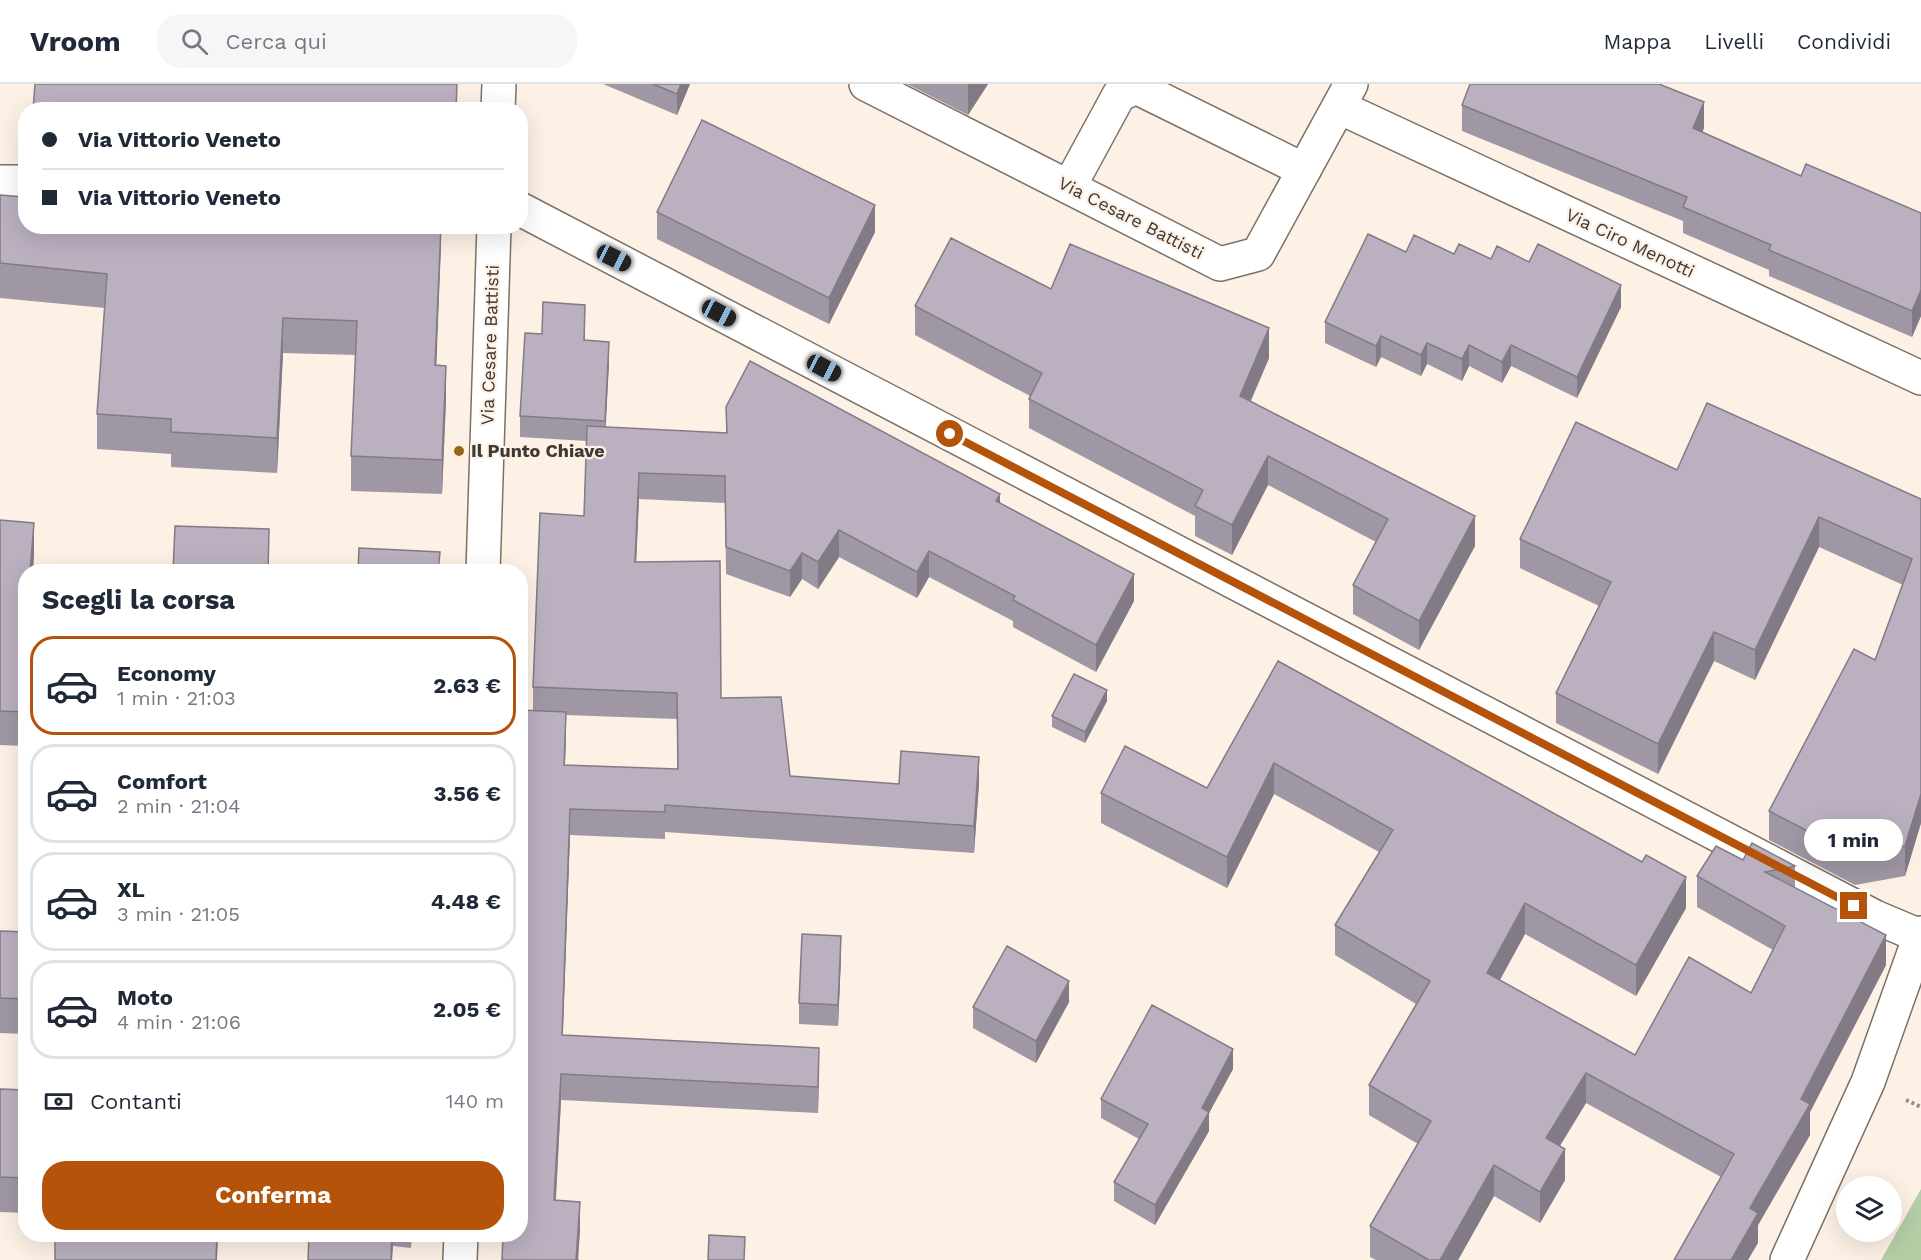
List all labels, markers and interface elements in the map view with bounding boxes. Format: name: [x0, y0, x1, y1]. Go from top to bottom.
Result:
search box: [157, 14, 577, 68]
text: Vroom: [30, 25, 121, 58]
icon: search: [178, 25, 211, 58]
text: Cerca qui: [226, 29, 327, 54]
text: Mappa: [1603, 29, 1671, 54]
text: Livelli: [1704, 29, 1764, 54]
text: Condividi: [1797, 29, 1891, 54]
text: Via Vittorio Veneto: [78, 127, 281, 152]
street label: Via Cesare Battisti: [1055, 172, 1207, 263]
text: Via Vittorio Veneto: [78, 185, 281, 210]
street label: Via Ciro Menotti: [1563, 204, 1698, 282]
car: [594, 242, 634, 274]
street label: Via Cesare Battisti: [476, 264, 503, 426]
car: [699, 297, 739, 329]
car: [804, 352, 844, 384]
route start: [936, 420, 963, 447]
place label: Il Punto Chiave: [471, 440, 605, 461]
marker: Il Punto Chiave: [452, 444, 466, 458]
text: Scegli la corsa: [42, 584, 235, 616]
icon: car: [45, 659, 99, 713]
text: Economy: [117, 661, 216, 686]
text: 2.63 €: [433, 673, 501, 698]
text: 1 min · 21:03: [117, 686, 236, 710]
icon: car: [45, 767, 99, 821]
text: Comfort: [117, 769, 207, 794]
text: 3.56 €: [433, 781, 501, 806]
text: 2 min · 21:04: [117, 794, 240, 818]
callout: 1 min: [1804, 819, 1904, 861]
text: 1 min: [1828, 828, 1879, 852]
icon: car: [45, 875, 99, 929]
text: XL: [117, 877, 145, 902]
text: 4.48 €: [431, 889, 501, 914]
route end: [1840, 892, 1867, 919]
text: 3 min · 21:05: [117, 902, 240, 926]
icon: car: [45, 983, 99, 1037]
text: Moto: [117, 985, 173, 1010]
text: 2.05 €: [433, 997, 501, 1022]
text: 4 min · 21:06: [117, 1010, 241, 1034]
icon: cash: [42, 1085, 75, 1118]
text: Contanti: [90, 1089, 182, 1114]
text: 140 m: [446, 1089, 504, 1113]
button: Conferma: [42, 1161, 504, 1230]
map controls: [1836, 1176, 1902, 1242]
button: layers: [1836, 1176, 1902, 1242]

